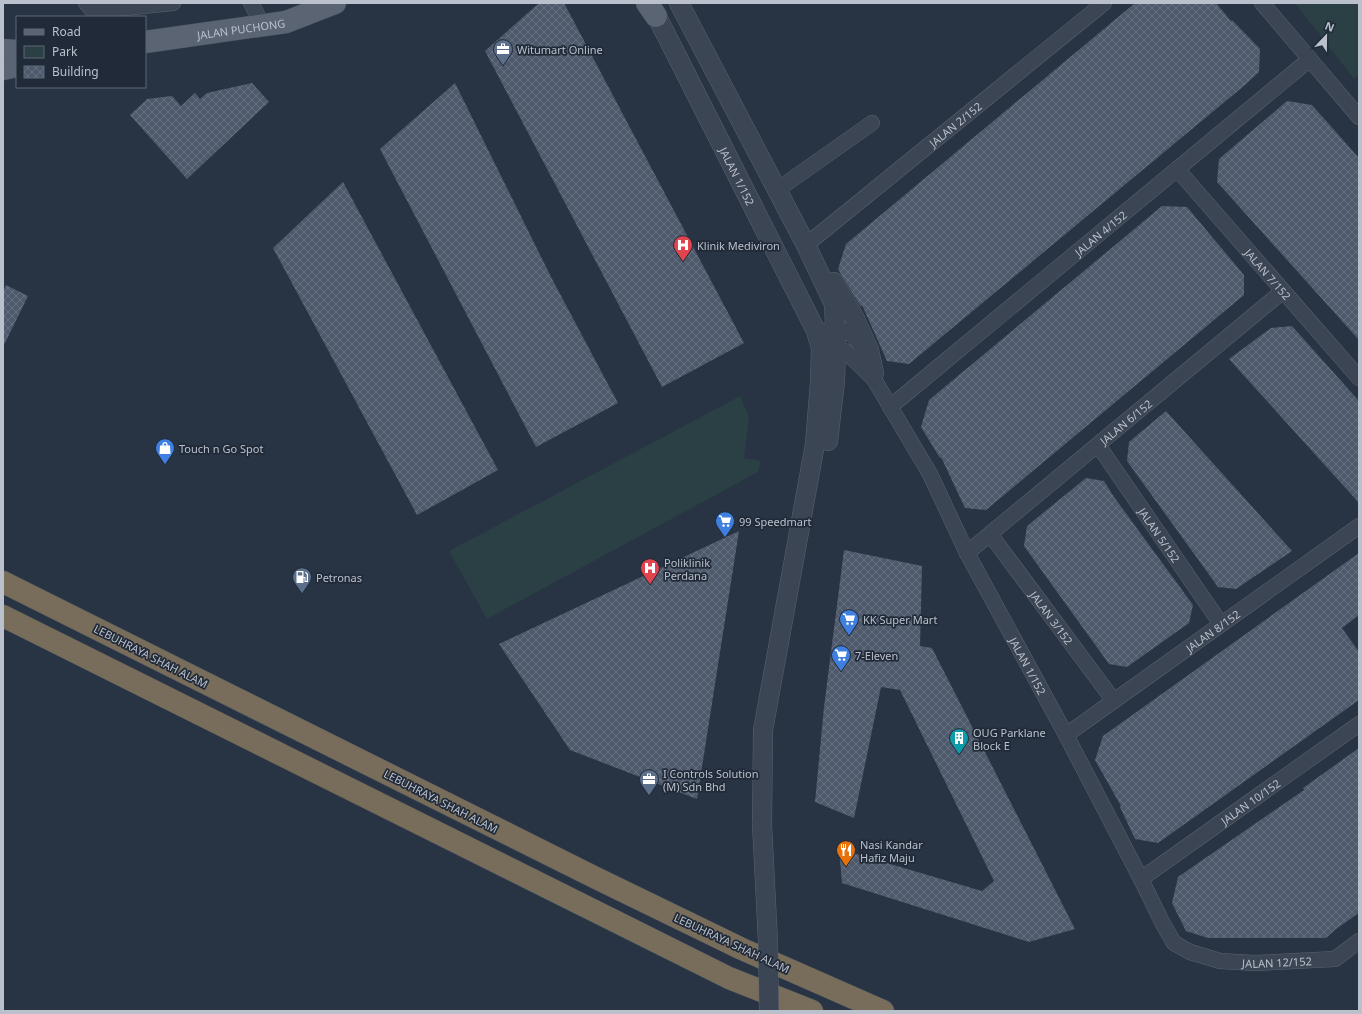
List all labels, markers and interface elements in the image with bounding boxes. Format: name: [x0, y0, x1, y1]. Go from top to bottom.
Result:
street label: JALAN PUCHONG: [195, 15, 286, 42]
legend: [16, 16, 146, 88]
north arrow: [1306, 16, 1346, 56]
text: N: [1323, 18, 1337, 35]
text: Road: [52, 23, 81, 40]
office icon: Witumart Online: [492, 38, 514, 66]
place label: Witumart Online: [517, 42, 603, 57]
text: Park: [52, 43, 78, 60]
text: Building: [52, 63, 99, 80]
street label: JALAN 2/152: [925, 98, 984, 150]
street label: JALAN 1/152: [716, 144, 759, 208]
street label: JALAN 4/152: [1070, 207, 1129, 259]
hospital icon: Klinik Mediviron: [672, 234, 694, 262]
place label: Klinik Mediviron: [697, 238, 780, 253]
street label: JALAN 7/152: [1241, 244, 1295, 303]
street label: JALAN 6/152: [1096, 396, 1155, 448]
shop icon: Touch n Go Spot: [154, 437, 176, 465]
place label: Touch n Go Spot: [179, 441, 263, 456]
street label: JALAN 5/152: [1135, 504, 1184, 565]
supermarket icon: 99 Speedmart: [714, 510, 736, 538]
place label: 99 Speedmart: [739, 514, 811, 529]
place label: Poliklinik Perdana: [664, 555, 710, 583]
hospital icon: Poliklinik Perdana: [639, 557, 661, 585]
fuel station icon: Petronas: [291, 566, 313, 594]
place label: Petronas: [316, 570, 362, 585]
street label: JALAN 3/152: [1026, 587, 1077, 647]
street label: JALAN 8/152: [1182, 606, 1243, 656]
supermarket icon: KK Super Mart: [838, 608, 860, 636]
place label: KK Super Mart: [863, 612, 937, 627]
street label: LEBUHRAYA SHAH ALAM: [91, 621, 211, 691]
street label: JALAN 1/152: [1006, 633, 1050, 697]
supermarket icon: 7-Eleven: [830, 644, 852, 672]
place label: 7-Eleven: [855, 648, 898, 663]
place label: OUG Parklane Block E: [973, 725, 1046, 753]
building icon: OUG Parklane Block E: [948, 727, 970, 755]
street label: LEBUHRAYA SHAH ALAM: [381, 766, 501, 836]
place label: I Controls Solution (M) Sdn Bhd: [663, 766, 759, 794]
office icon: I Controls Solution (M) Sdn Bhd: [638, 768, 660, 796]
street label: JALAN 10/152: [1217, 775, 1283, 828]
place label: Nasi Kandar Hafiz Maju: [860, 837, 923, 865]
restaurant icon: Nasi Kandar Hafiz Maju: [835, 839, 857, 867]
street label: LEBUHRAYA SHAH ALAM: [672, 910, 792, 976]
street label: JALAN 12/152: [1241, 953, 1312, 971]

